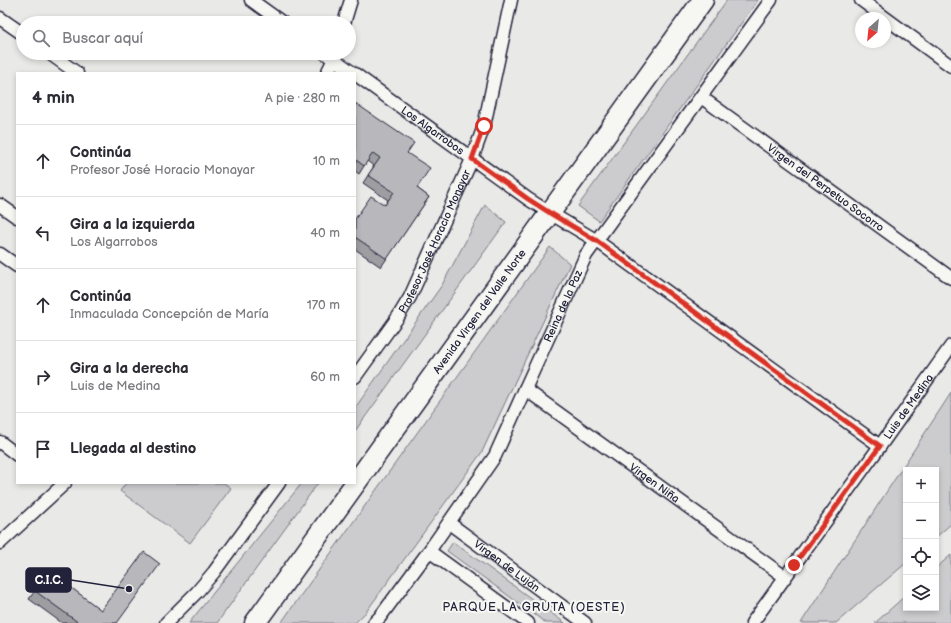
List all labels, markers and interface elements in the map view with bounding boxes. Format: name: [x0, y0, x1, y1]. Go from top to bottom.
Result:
north arrow: [855, 12, 891, 48]
search box: [16, 16, 356, 60]
icon: search: [30, 27, 52, 49]
text: Buscar aquí: [62, 29, 143, 48]
text: 4 min: [32, 88, 75, 108]
text: A pie · 280 m: [265, 90, 340, 106]
street label: Los Algarrobos: [399, 103, 467, 158]
route start: [475, 117, 493, 135]
street label: Virgen del Perpetuo Socorro: [765, 141, 887, 234]
text: Continúa: [70, 143, 131, 162]
icon: ahead: [32, 150, 54, 172]
text: 10 m: [313, 153, 340, 169]
text: Profesor José Horacio Monayar: [70, 162, 255, 178]
street label: Profesor José Horacio Monayar: [395, 167, 473, 315]
text: Gira a la izquierda: [70, 215, 195, 234]
icon: left: [32, 222, 54, 244]
text: 40 m: [310, 225, 340, 241]
text: Los Algarrobos: [70, 234, 158, 250]
street label: Avenida Virgen del Valle Norte: [430, 246, 529, 376]
street label: Reina de la Paz: [541, 267, 585, 344]
text: Continúa: [70, 287, 131, 306]
icon: ahead: [32, 294, 54, 316]
text: 170 m: [307, 297, 340, 313]
text: Inmaculada Concepción de María: [70, 306, 269, 322]
text: Gira a la derecha: [70, 359, 189, 378]
icon: right: [32, 366, 54, 388]
text: 60 m: [310, 369, 340, 385]
street label: Luis de Medina: [881, 371, 936, 441]
text: Luis de Medina: [70, 378, 160, 394]
icon: arrive: [32, 438, 54, 460]
text: Llegada al destino: [70, 439, 196, 458]
street label: Virgen Niña: [627, 460, 682, 505]
map controls: [903, 467, 939, 611]
button: +: [903, 467, 939, 503]
button: −: [903, 503, 939, 539]
street label: Virgen de Luján: [471, 537, 543, 594]
button: locate: [903, 539, 939, 575]
route end: [785, 556, 803, 574]
callout: C.I.C.: [26, 568, 71, 592]
text: C.I.C.: [35, 573, 64, 588]
button: layers: [903, 575, 939, 611]
district label: PARQUE LA GRUTA (OESTE): [442, 600, 626, 615]

